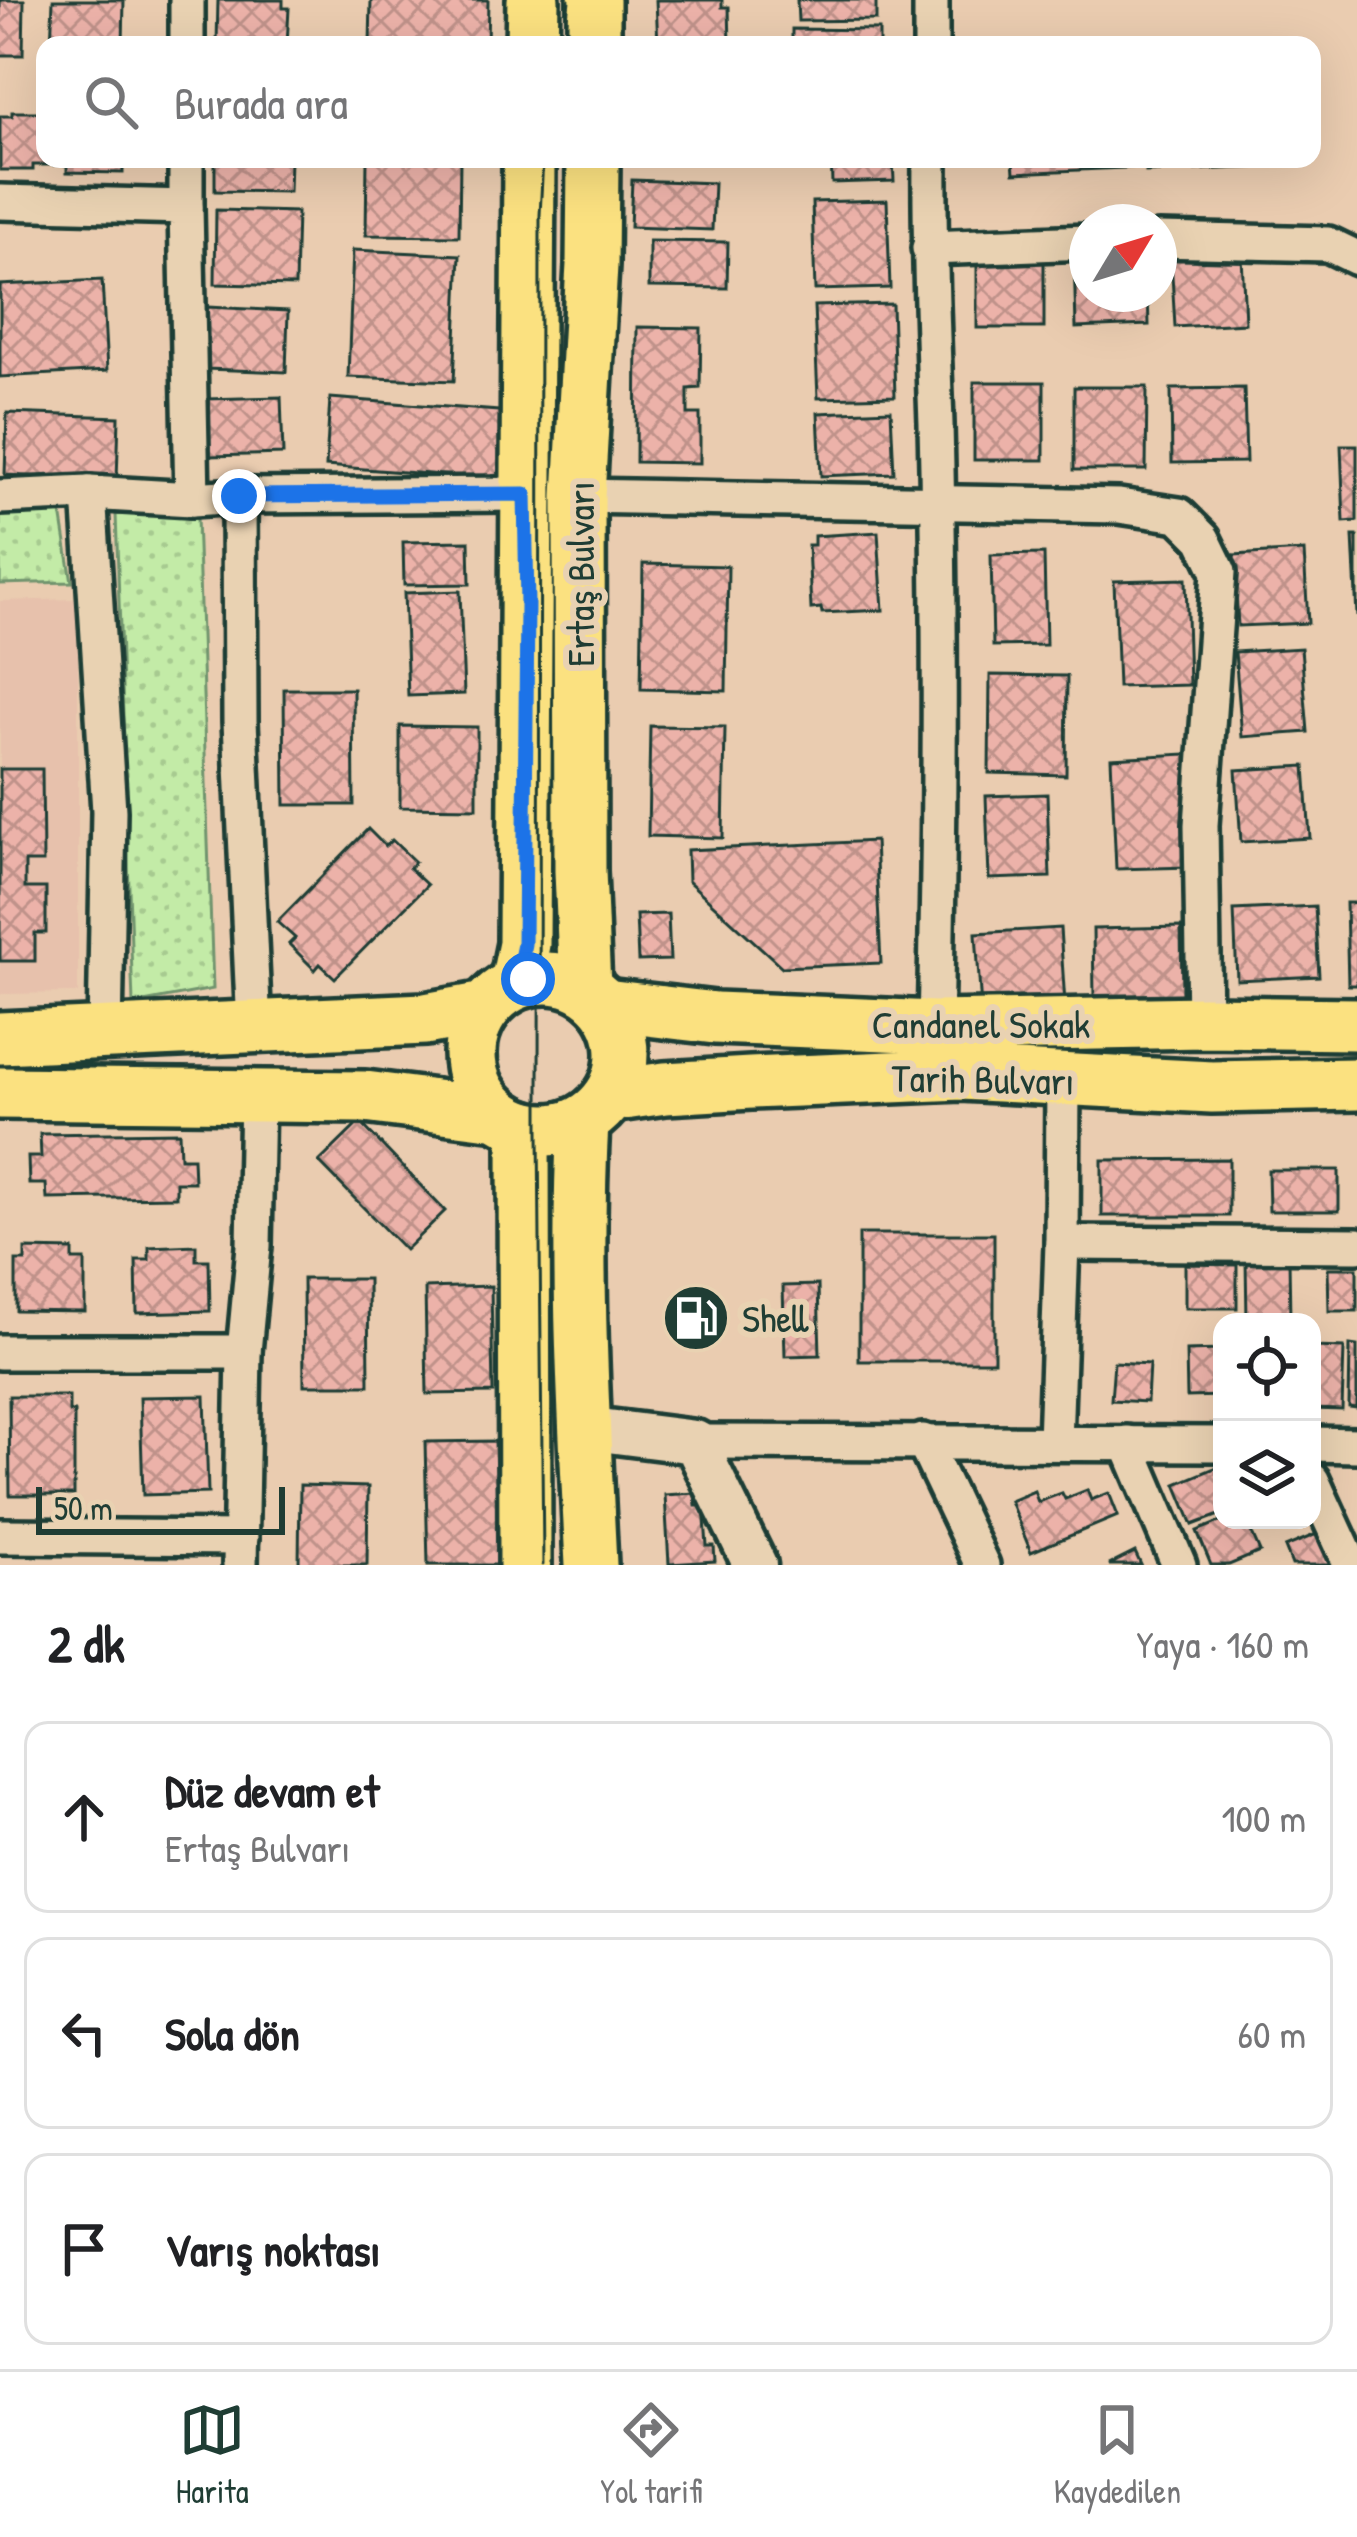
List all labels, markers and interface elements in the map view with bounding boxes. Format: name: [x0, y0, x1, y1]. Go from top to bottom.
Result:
search box: [36, 36, 1321, 168]
icon: search: [78, 69, 144, 135]
text: Burada ara: [174, 72, 348, 133]
north arrow: [1069, 204, 1177, 312]
route end: [212, 469, 266, 523]
street label: Ertaş Bulvarı: [553, 481, 606, 667]
route start: [501, 952, 555, 1006]
street label: Candanel Sokak: [872, 997, 1090, 1050]
street label: Tarih Bulvarı: [891, 1050, 1075, 1107]
fuel station icon: Shell: [661, 1283, 731, 1353]
place label: Shell: [742, 1291, 809, 1344]
map controls: [1213, 1313, 1321, 1529]
button: locate: [1213, 1313, 1321, 1421]
button: layers: [1213, 1421, 1321, 1529]
scale bar: [36, 1481, 285, 1534]
text: 50 m: [54, 1486, 113, 1530]
text: 2 dk: [48, 1609, 125, 1678]
text: Yaya · 160 m: [1136, 1617, 1309, 1670]
text: Düz devam et: [165, 1760, 379, 1821]
icon: ahead: [51, 1784, 117, 1850]
text: 100 m: [1221, 1791, 1306, 1844]
text: Ertaş Bulvarı: [165, 1821, 350, 1874]
icon: left: [51, 2000, 117, 2066]
text: Sola dön: [165, 2003, 300, 2064]
text: 60 m: [1237, 2007, 1306, 2060]
icon: arrive: [51, 2216, 117, 2282]
text: Varış noktası: [165, 2219, 381, 2280]
tab: Harita: [176, 2397, 249, 2513]
tab: Yol tarifi: [600, 2397, 702, 2513]
tab: Kaydedilen: [1054, 2397, 1181, 2513]

